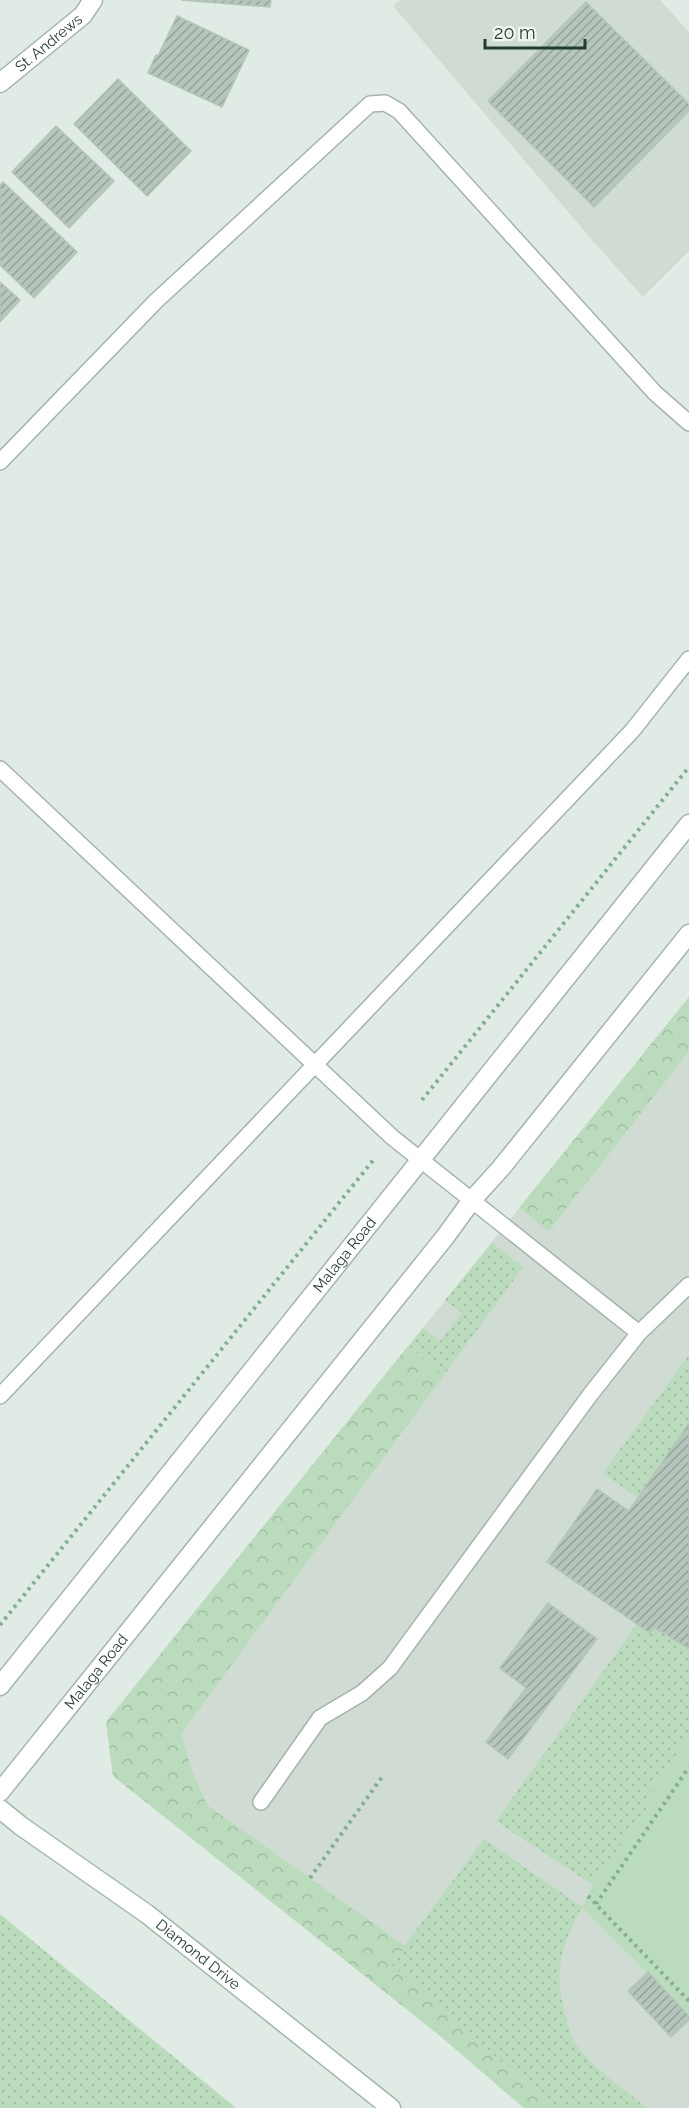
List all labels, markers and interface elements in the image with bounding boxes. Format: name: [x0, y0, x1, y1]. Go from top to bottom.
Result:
street label: St. Andrews: [12, 10, 86, 76]
scale bar: [485, 12, 586, 50]
text: 20 m: [494, 22, 536, 43]
street label: Malaga Road: [309, 1214, 380, 1296]
street label: Malaga Road: [61, 1631, 132, 1713]
street label: Diamond Drive: [152, 1916, 244, 1994]

